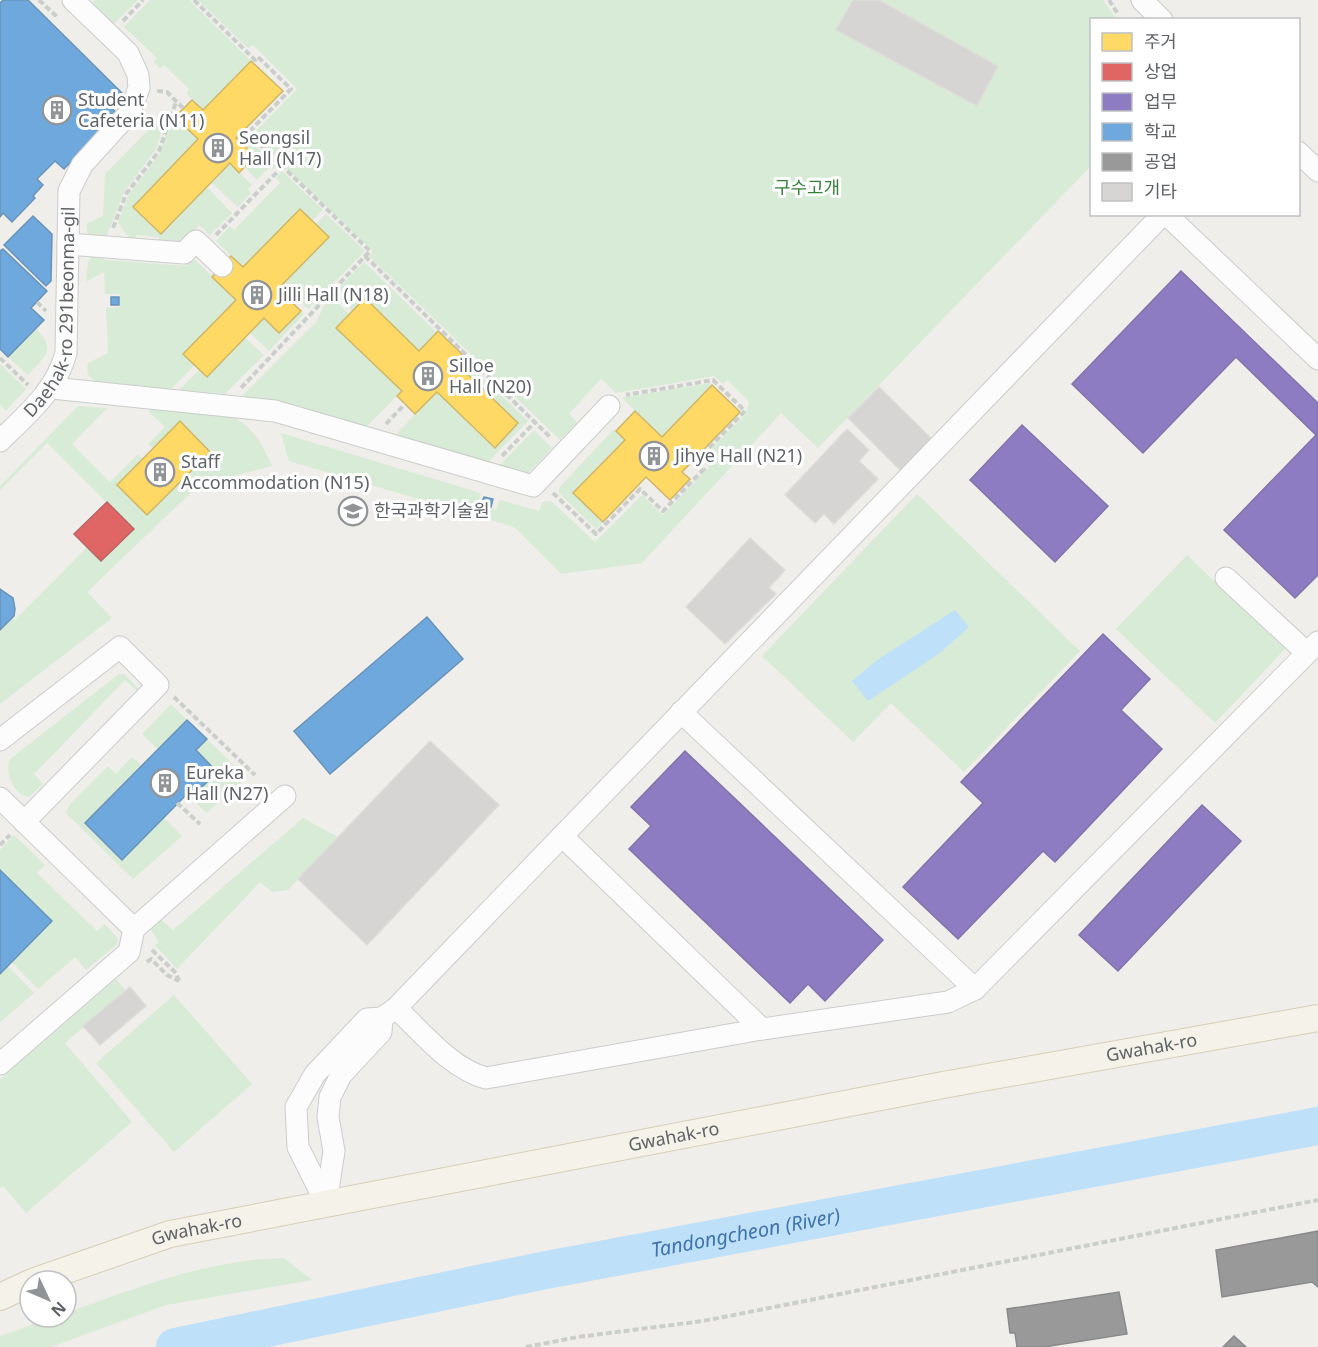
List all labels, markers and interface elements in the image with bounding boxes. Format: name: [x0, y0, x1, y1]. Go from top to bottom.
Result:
legend: [1090, 18, 1300, 216]
text: 주거: [1144, 29, 1177, 53]
text: 상업: [1144, 59, 1177, 83]
place label: Student Cafeteria (N11): [78, 87, 204, 132]
text: 업무: [1144, 89, 1177, 113]
building icon: Student Cafeteria (N11): [41, 94, 73, 126]
text: 학교: [1144, 119, 1177, 143]
place label: Seongsil Hall (N17): [239, 125, 321, 170]
building icon: Seongsil Hall (N17): [202, 132, 234, 164]
text: 공업: [1144, 149, 1177, 173]
park label: 구수고개: [774, 175, 840, 199]
text: 기타: [1144, 179, 1178, 203]
street label: Daehak-ro 291beonma-gil: [18, 206, 80, 422]
building icon: Jilli Hall (N18): [241, 279, 273, 311]
place label: Jilli Hall (N18): [276, 282, 389, 306]
place label: Silloe Hall (N20): [449, 353, 531, 398]
building icon: Silloe Hall (N20): [412, 360, 444, 392]
building icon: Jihye Hall (N21): [638, 440, 670, 472]
place label: Jihye Hall (N21): [673, 443, 802, 467]
place label: Staff Accommodation (N15): [181, 449, 369, 494]
building icon: Staff Accommodation (N15): [144, 456, 176, 488]
school or university icon: 한국과학기술원: [337, 495, 369, 527]
place label: 한국과학기술원: [374, 498, 490, 522]
place label: Eureka Hall (N27): [186, 760, 268, 805]
building icon: Eureka Hall (N27): [149, 767, 181, 799]
street label: Gwahak-ro: [1104, 1027, 1199, 1067]
street label: Gwahak-ro: [626, 1115, 721, 1156]
water label: Tandongcheon (River): [649, 1201, 842, 1263]
street label: Gwahak-ro: [148, 1207, 244, 1251]
north arrow: [18, 1269, 78, 1329]
text: N: [46, 1297, 71, 1322]

